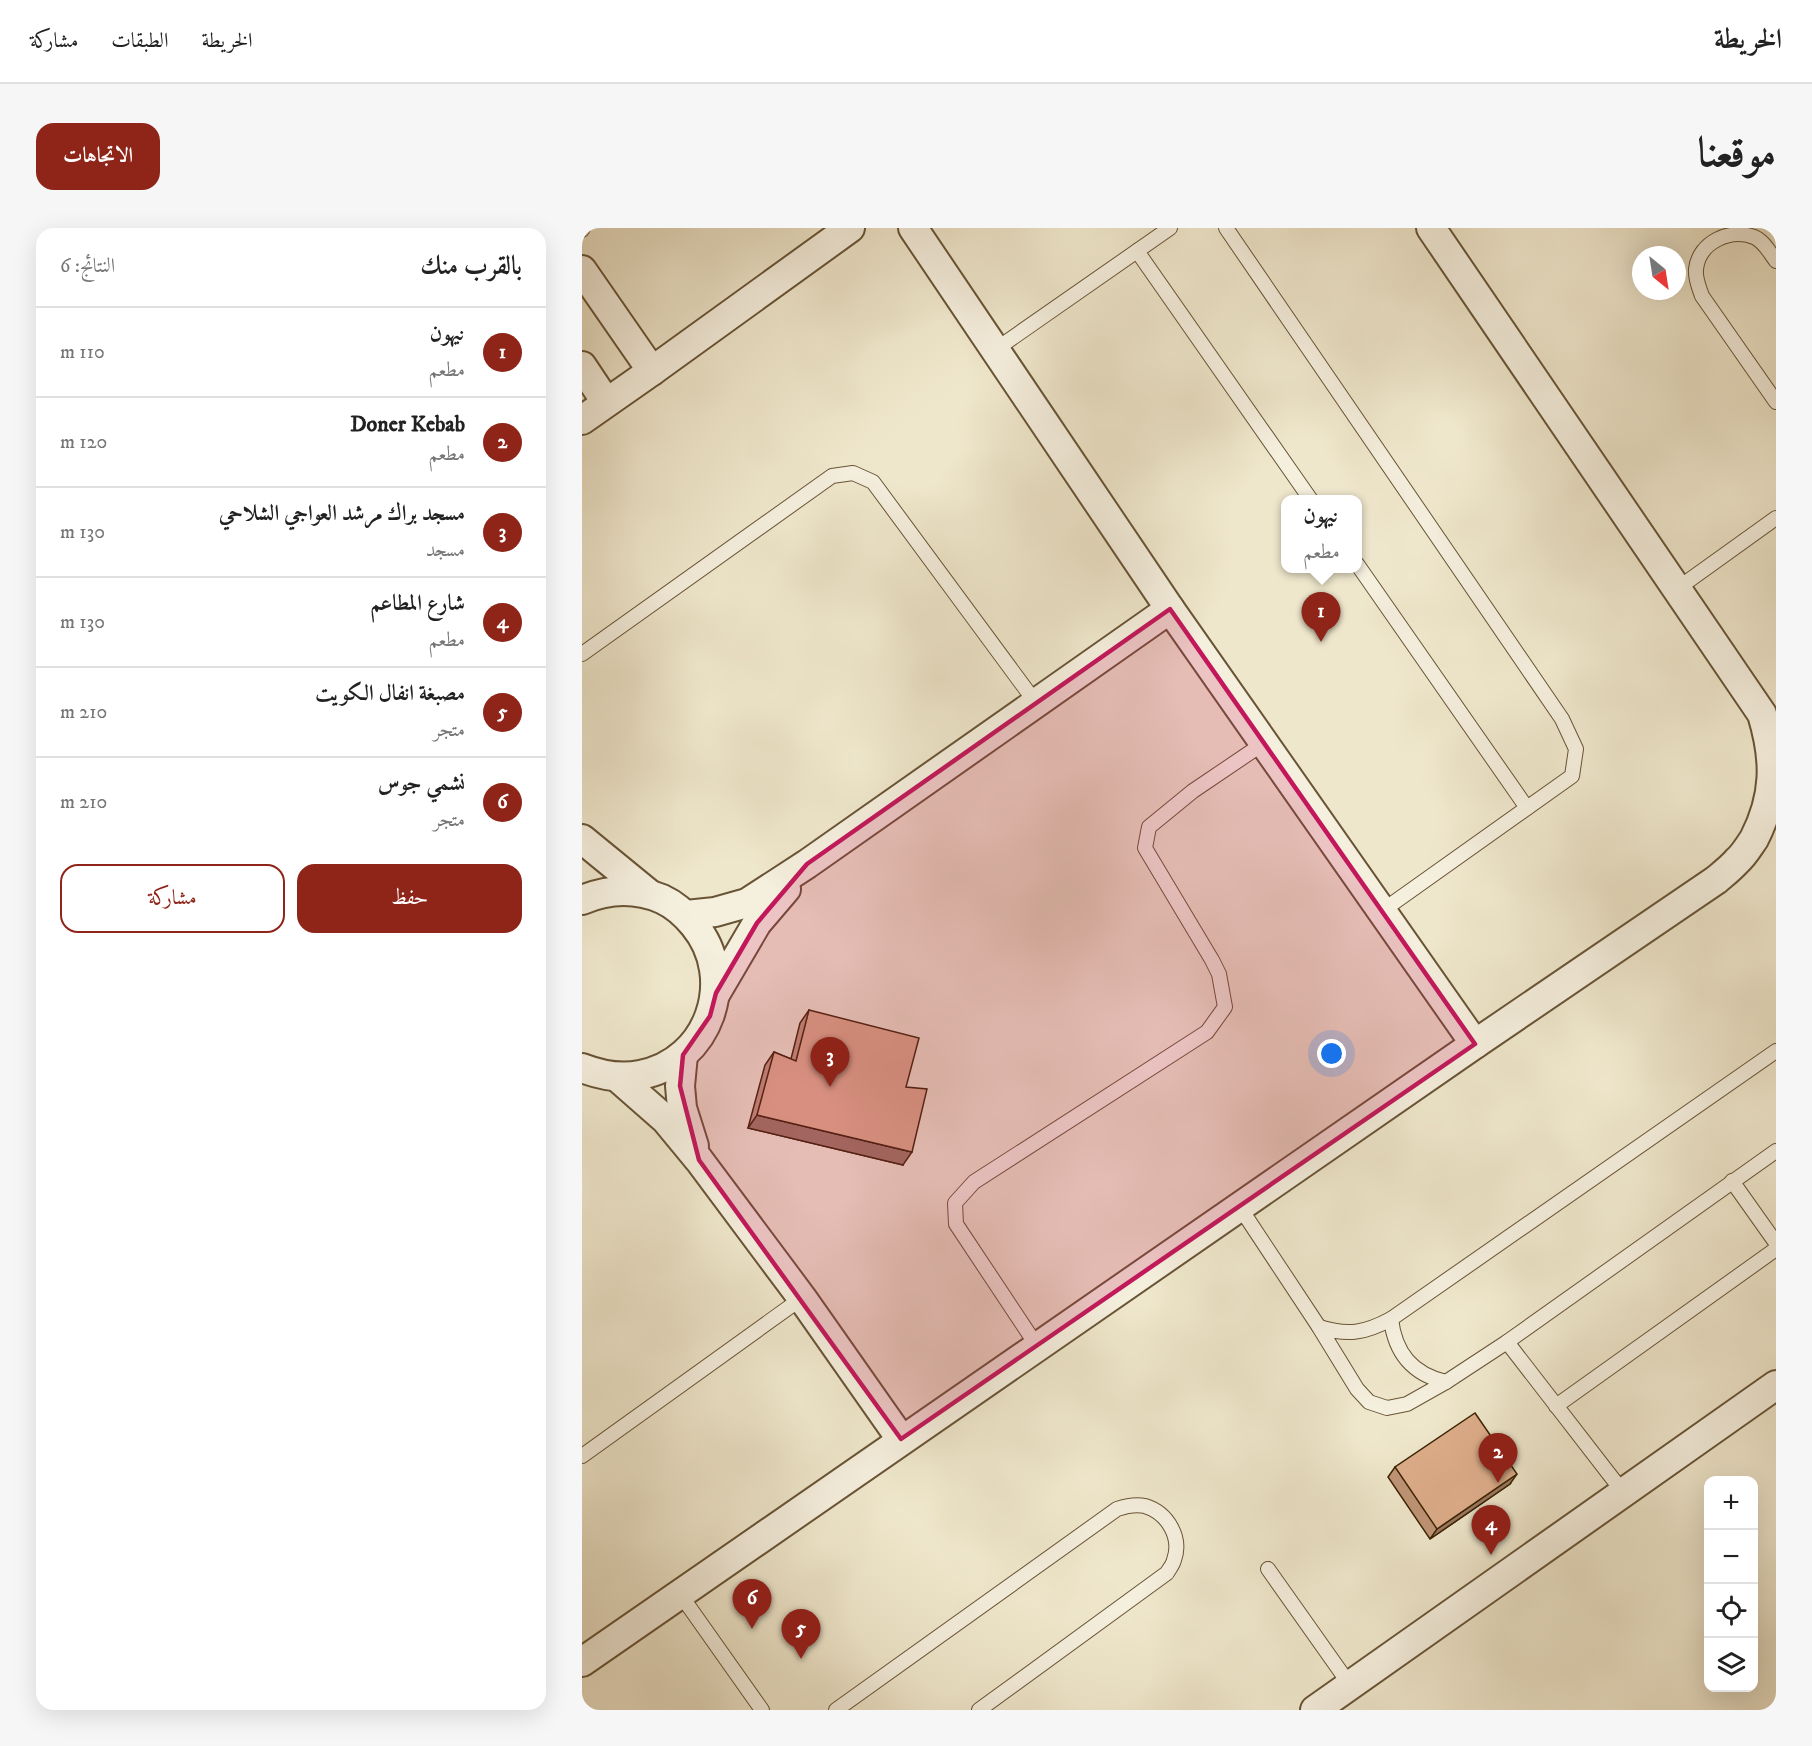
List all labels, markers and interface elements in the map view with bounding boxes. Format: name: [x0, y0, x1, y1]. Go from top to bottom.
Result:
text: الخريطة: [1714, 22, 1782, 57]
text: مشاركة: [30, 28, 78, 54]
text: الطبقات: [111, 28, 168, 54]
text: الخريطة: [201, 28, 253, 54]
button: الاتجاهات: [36, 123, 160, 190]
text: موقعنا: [1698, 128, 1776, 180]
north arrow: [1632, 246, 1686, 300]
text: بالقرب منك: [420, 250, 522, 283]
text: النتائج: 6: [60, 254, 115, 279]
text: نيهون: [430, 320, 465, 347]
text: 110 m: [60, 340, 105, 365]
text: 1: [499, 340, 506, 365]
text: مطعم: [428, 358, 465, 383]
text: Doner Kebab: [350, 411, 465, 438]
text: 120 m: [60, 430, 107, 455]
text: 2: [498, 430, 507, 455]
text: مطعم: [428, 442, 465, 467]
popup: [1281, 495, 1362, 573]
text: مسجد براك مرشد العواجي الشلاحي: [219, 500, 465, 527]
text: نيهون: [1303, 502, 1339, 529]
text: 130 m: [60, 520, 105, 545]
text: 3: [499, 520, 506, 545]
text: مسجد: [426, 538, 465, 563]
text: مطعم: [1303, 540, 1340, 565]
text: شارع المطاعم: [370, 590, 465, 617]
pin: 1: [1302, 592, 1340, 642]
text: 130 m: [60, 610, 105, 635]
text: 4: [497, 610, 508, 635]
text: مطعم: [428, 628, 465, 653]
text: مصبغة انفال الكويت: [315, 680, 465, 707]
text: 210 m: [60, 700, 107, 725]
text: 5: [498, 700, 507, 725]
text: متجر: [433, 718, 465, 743]
text: نشمي جوس: [378, 770, 465, 797]
text: 210 m: [60, 790, 107, 815]
text: 6: [497, 790, 508, 815]
text: متجر: [433, 808, 465, 833]
button: مشاركة: [60, 864, 285, 933]
button: حفظ: [297, 864, 522, 933]
pin: 3: [810, 1038, 850, 1087]
your location: [1317, 1039, 1346, 1068]
pin: 2: [1478, 1434, 1518, 1483]
map controls: [1704, 1476, 1758, 1692]
button: +: [1704, 1476, 1758, 1530]
pin: 4: [1472, 1506, 1510, 1555]
button: −: [1704, 1530, 1758, 1584]
pin: 6: [732, 1580, 772, 1629]
button: locate: [1704, 1584, 1758, 1638]
pin: 5: [782, 1610, 820, 1659]
button: layers: [1704, 1638, 1758, 1692]

